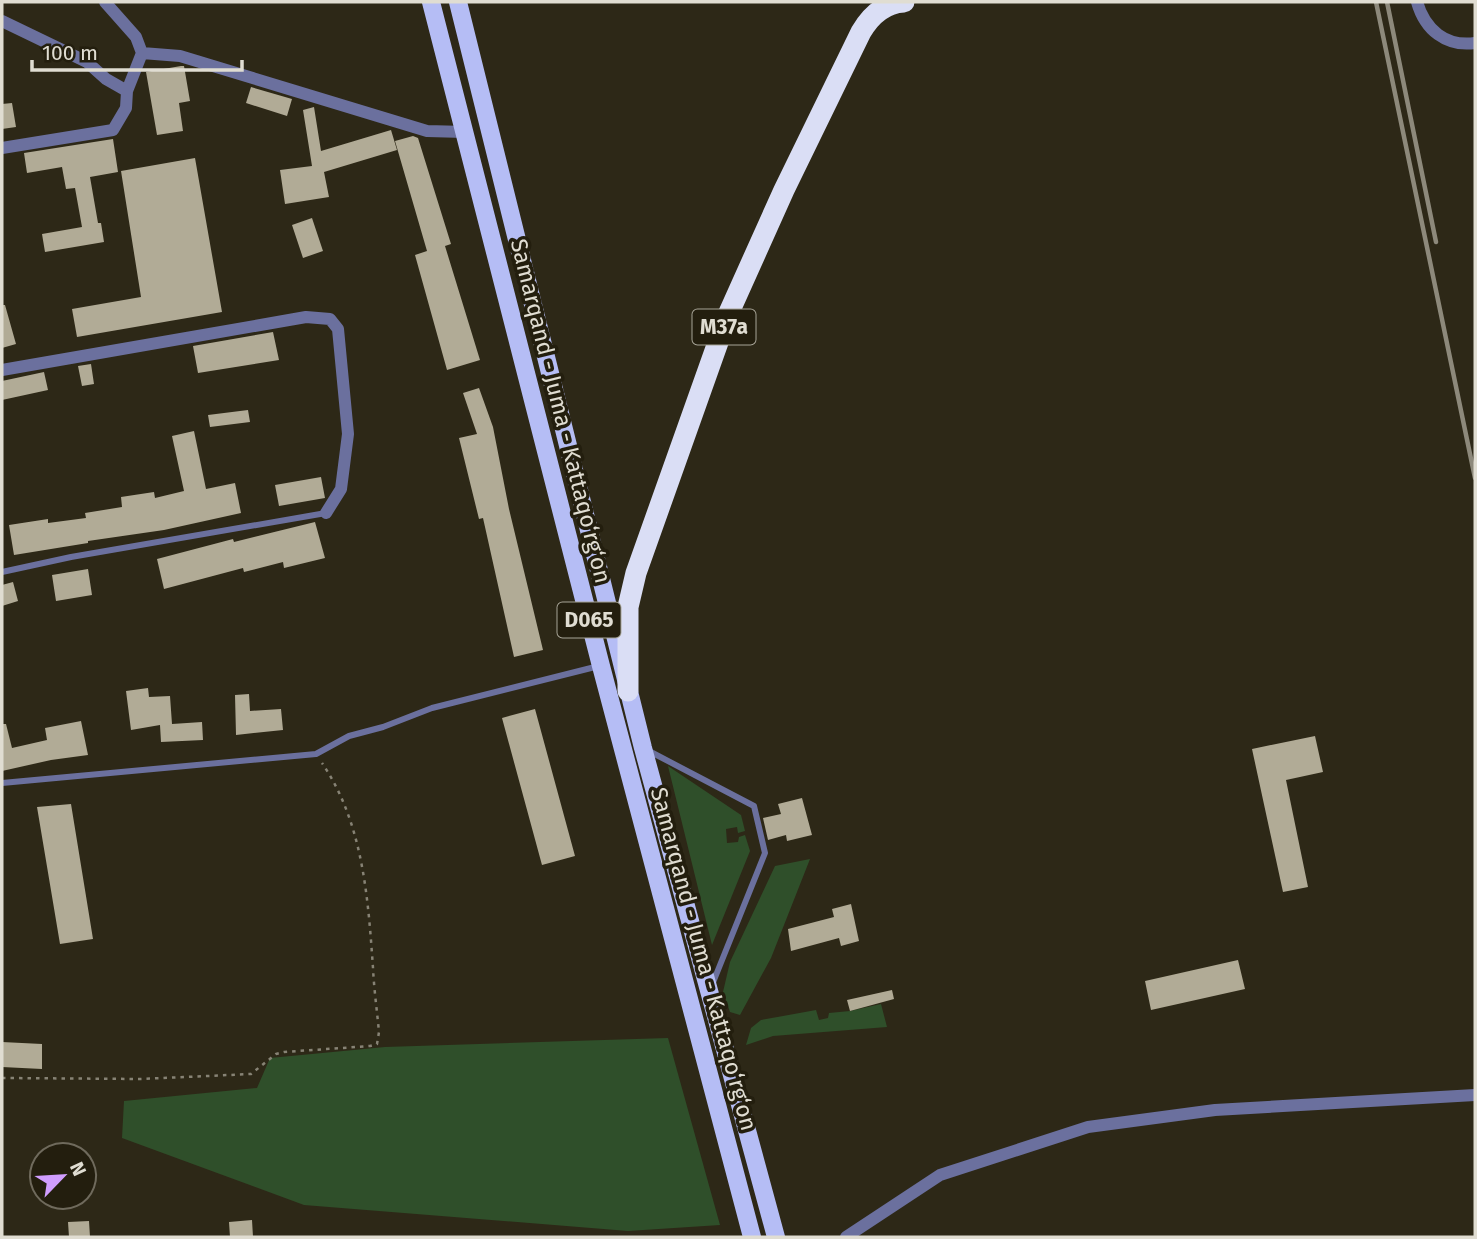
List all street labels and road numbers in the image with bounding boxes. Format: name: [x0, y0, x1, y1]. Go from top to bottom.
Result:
street label: Samarqand - Juma - Kattaqo‘rg‘on: [505, 236, 617, 586]
road number: M37a: [692, 310, 756, 344]
road number: D065: [558, 602, 620, 638]
street label: Samarqand - Juma - Kattaqo‘rg‘on: [645, 784, 763, 1134]

